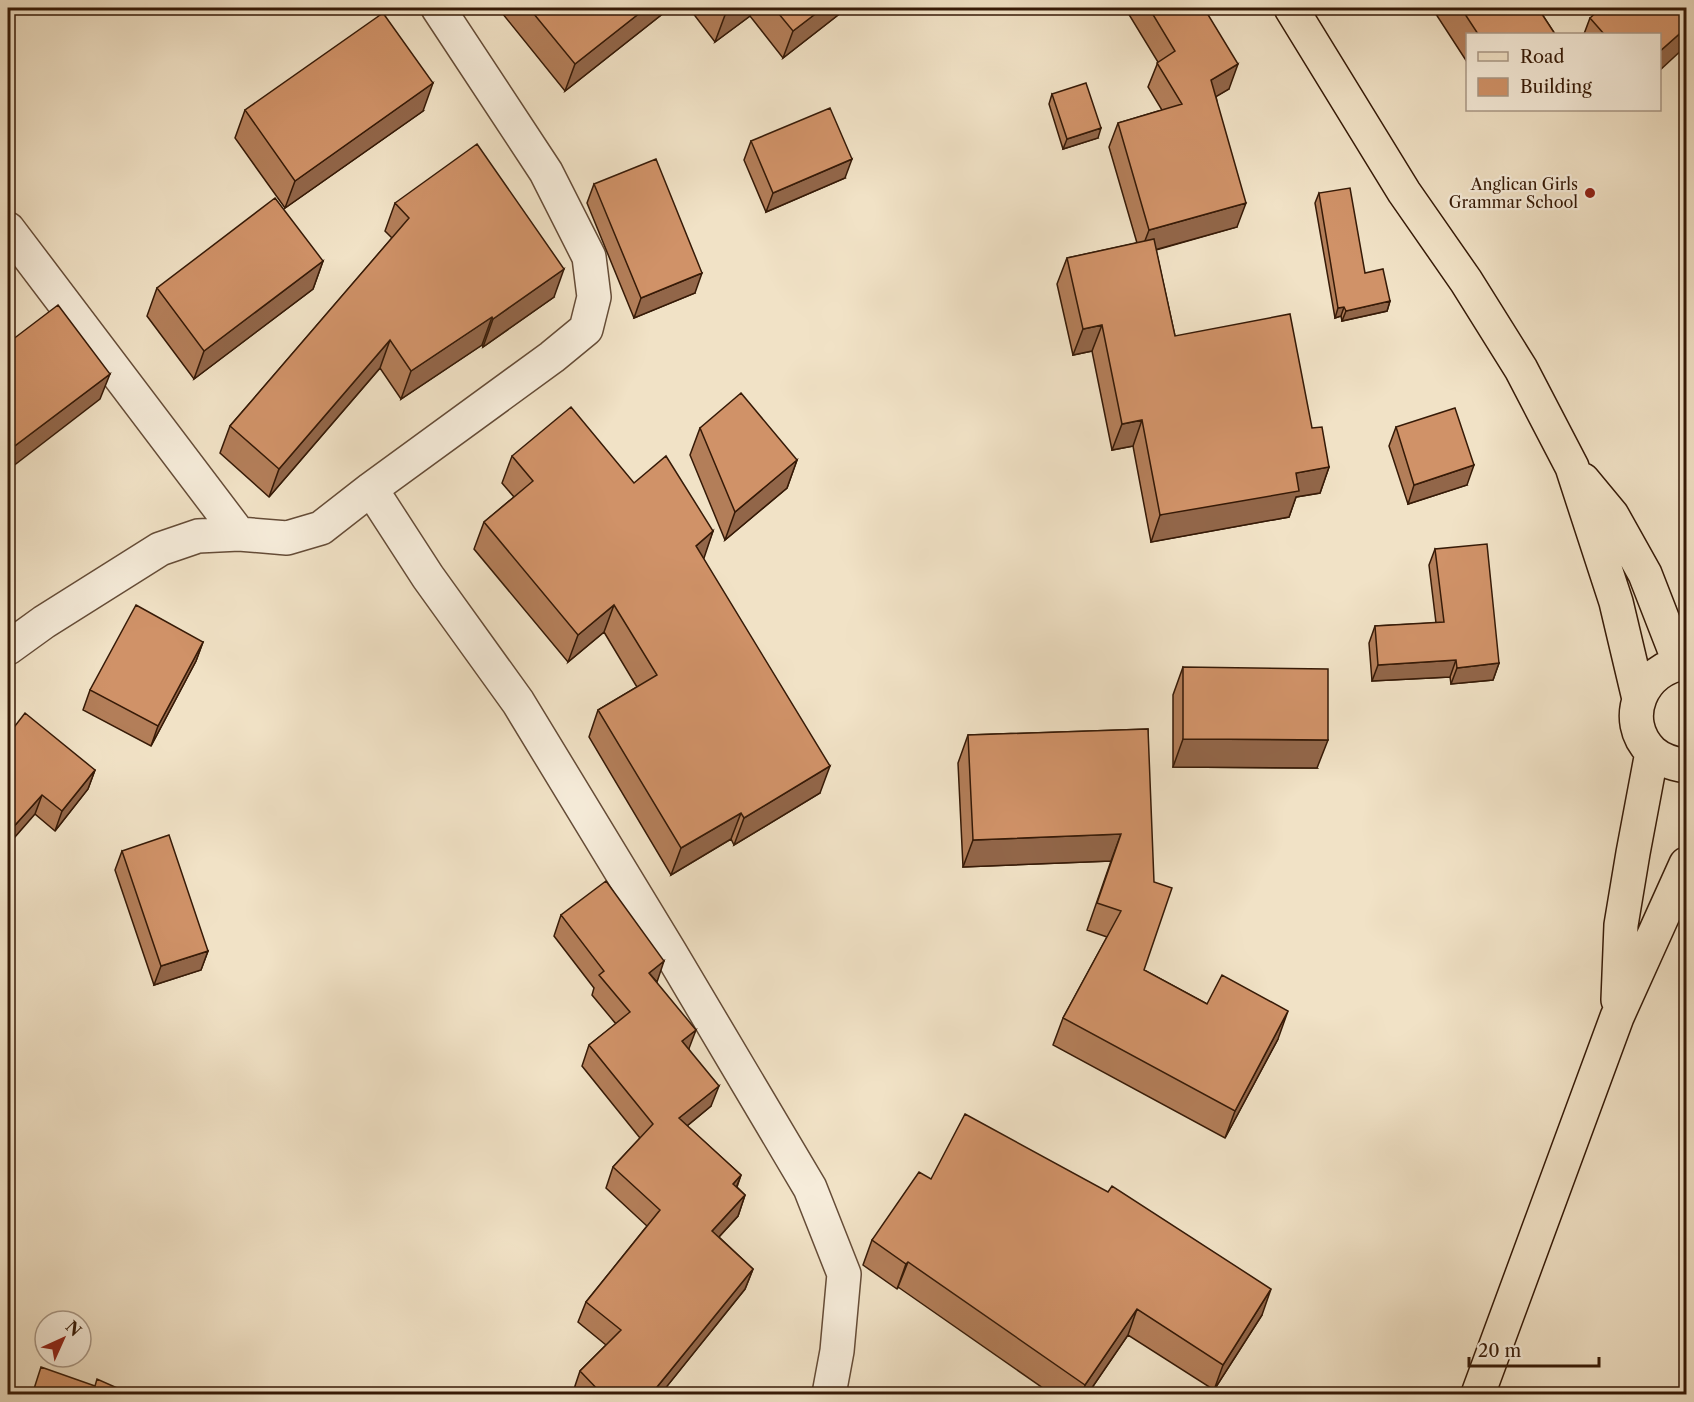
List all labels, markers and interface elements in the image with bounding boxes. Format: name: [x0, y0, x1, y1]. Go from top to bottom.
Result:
legend: [1466, 33, 1661, 111]
text: Road: [1520, 46, 1565, 68]
text: Building: [1520, 76, 1592, 98]
place label: Anglican Girls Grammar School: [1449, 174, 1578, 212]
marker: Anglican Girls Grammar School: [1583, 186, 1597, 200]
north arrow: [33, 1309, 93, 1369]
text: N: [62, 1316, 86, 1340]
scale bar: [1469, 1330, 1600, 1368]
text: 20 m: [1478, 1340, 1522, 1362]

